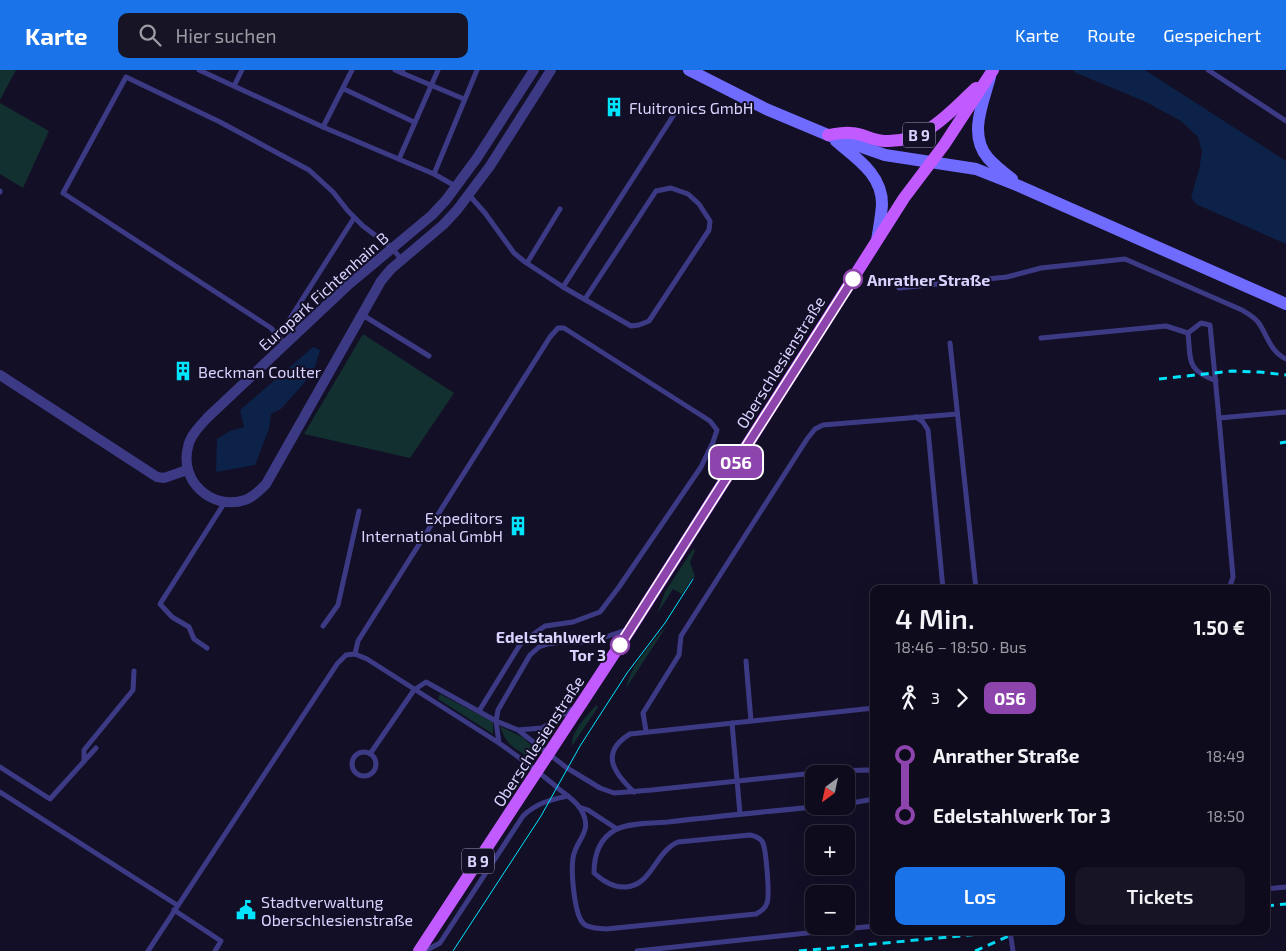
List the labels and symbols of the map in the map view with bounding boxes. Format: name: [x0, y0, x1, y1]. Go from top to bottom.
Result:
building icon: Fluitronics GmbH: [603, 96, 625, 118]
place label: Fluitronics GmbH: [629, 98, 754, 117]
road number: B 9: [903, 122, 935, 148]
street label: Europark Fichtenhain B: [254, 228, 392, 354]
marker: Anrather Straße: [843, 269, 863, 289]
place label: Anrather Straße: [867, 270, 990, 289]
street label: Oberschlesienstraße: [732, 292, 828, 432]
building icon: Beckman Coulter: [172, 360, 194, 382]
place label: Beckman Coulter: [198, 362, 322, 381]
line badge: 056: [707, 446, 765, 478]
place label: Expeditors International GmbH: [361, 508, 503, 545]
building icon: Expeditors International GmbH: [507, 515, 529, 537]
place label: Edelstahlwerk Tor 3: [496, 627, 606, 664]
marker: Edelstahlwerk Tor 3: [610, 635, 630, 655]
street label: Oberschlesienstraße: [489, 672, 587, 810]
north arrow: [805, 765, 855, 815]
road number: B 9: [462, 848, 494, 874]
place label: Stadtverwaltung Oberschlesienstraße: [261, 892, 413, 929]
public building icon: Stadtverwaltung Oberschlesienstraße: [235, 899, 257, 921]

